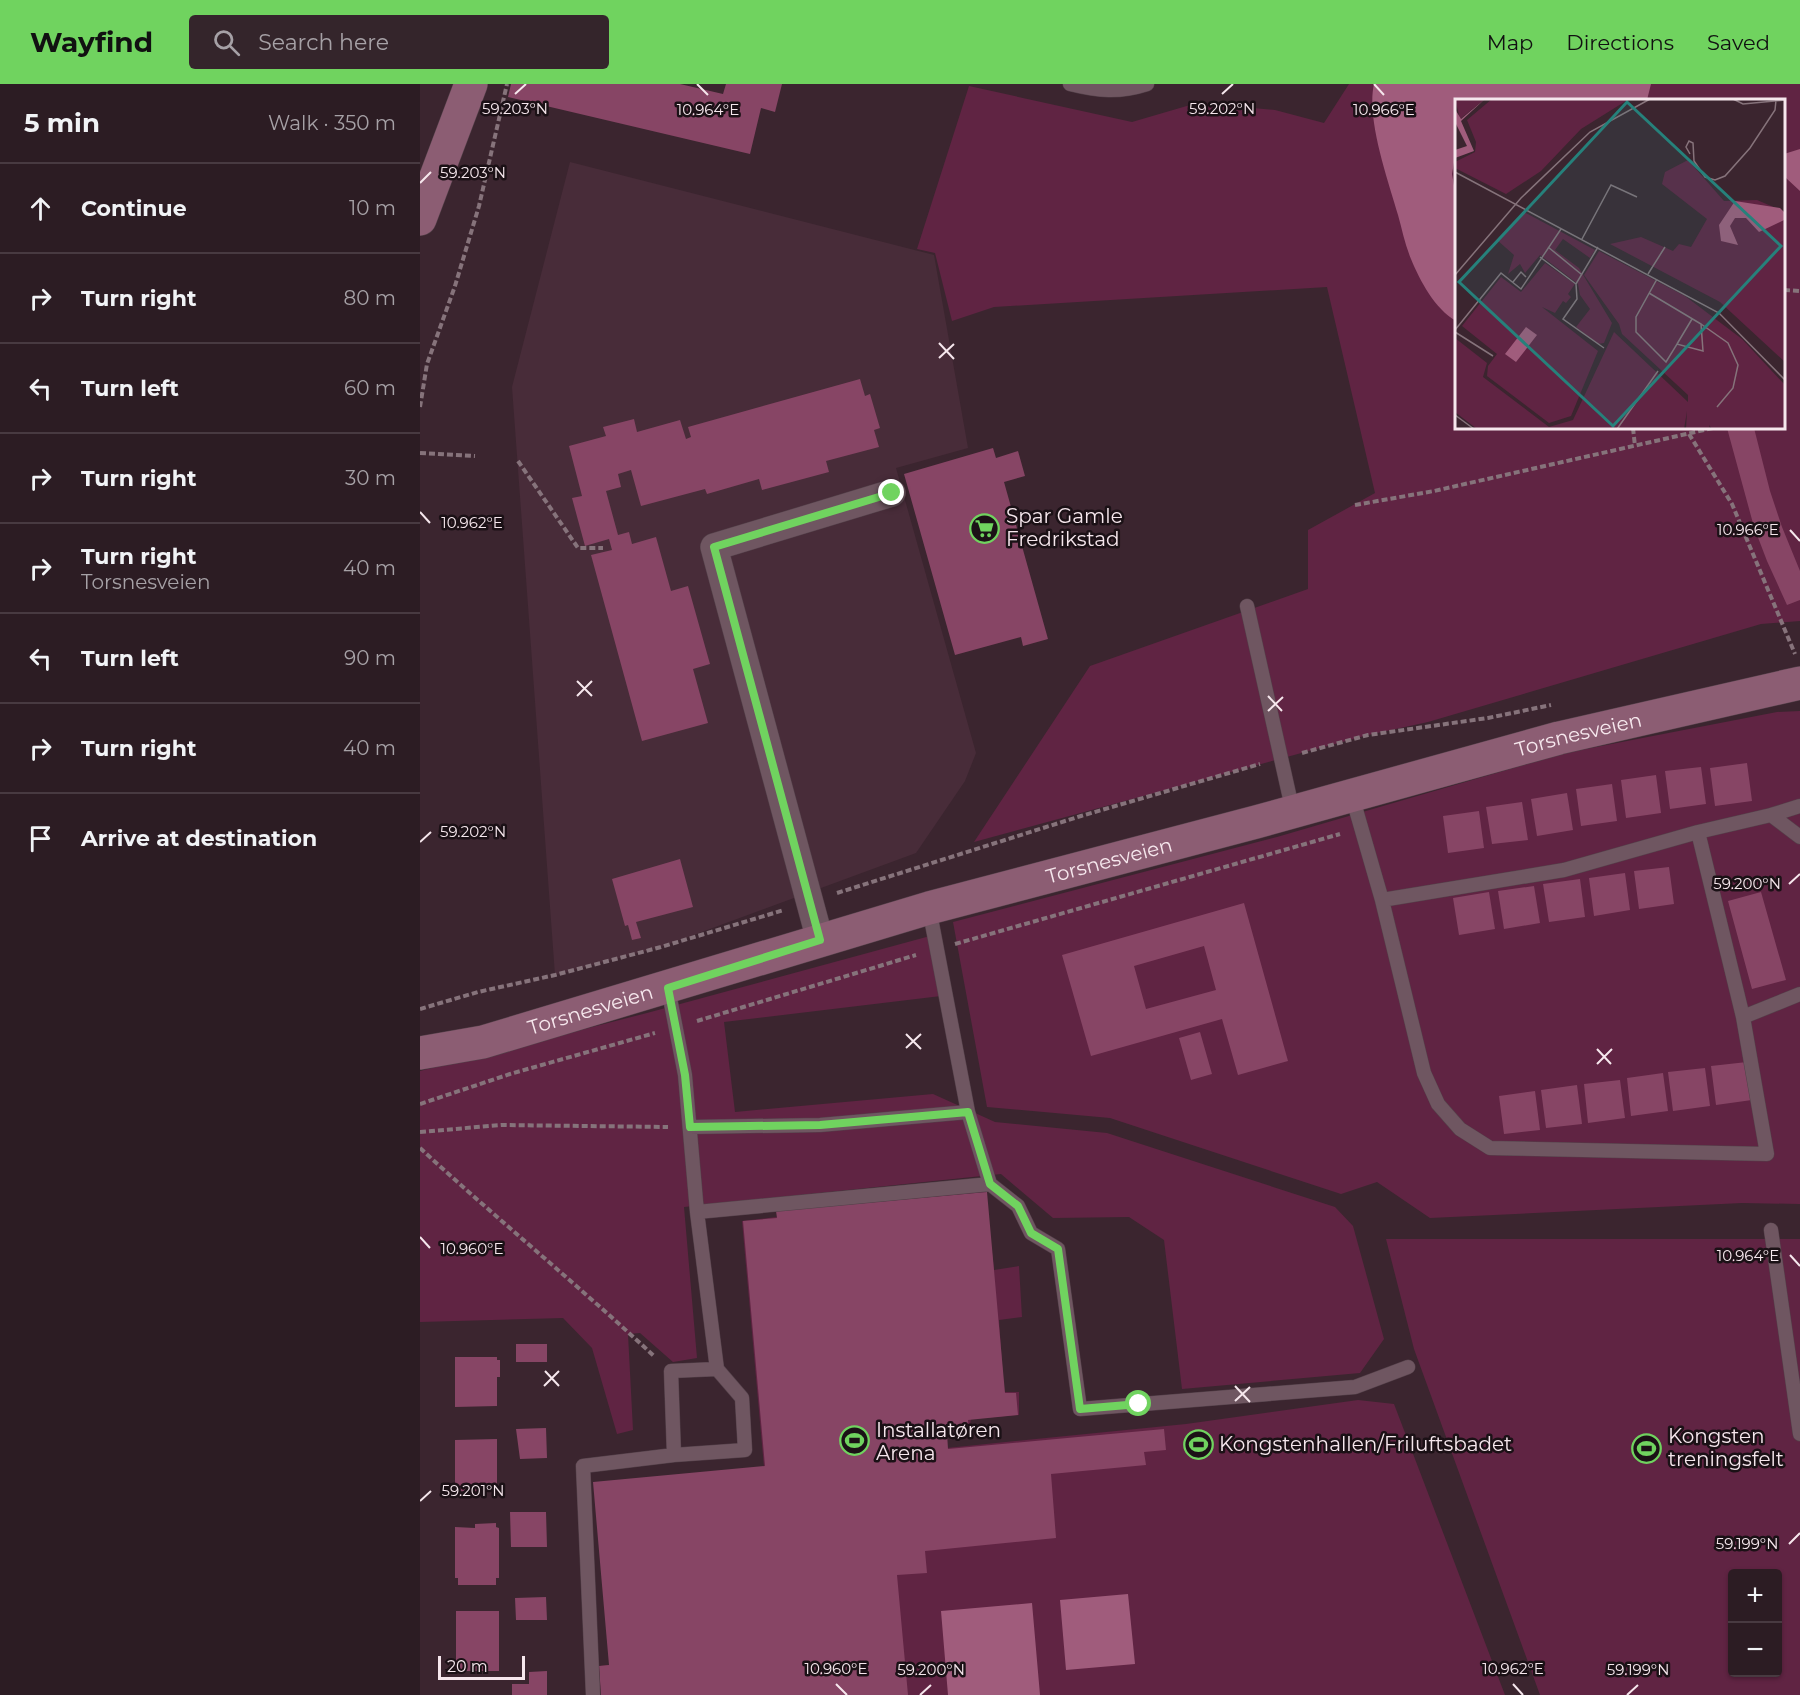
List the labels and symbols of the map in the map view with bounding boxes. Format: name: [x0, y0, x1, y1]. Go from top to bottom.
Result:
text: 59.203°N: [482, 99, 548, 118]
text: 59.202°N: [1189, 99, 1255, 118]
inset map: [1455, 99, 1785, 429]
text: 10.964°E: [677, 100, 739, 119]
text: 10.966°E: [1353, 100, 1415, 119]
text: 59.203°N: [440, 163, 506, 182]
route end: [878, 479, 904, 505]
place label: Spar Gamle Fredrikstad: [1006, 504, 1123, 551]
supermarket icon: Spar Gamle Fredrikstad: [969, 512, 1001, 544]
text: 10.962°E: [441, 513, 503, 532]
text: 10.966°E: [1717, 520, 1779, 539]
street label: Torsnesveien: [1512, 707, 1644, 762]
text: 59.202°N: [440, 822, 506, 841]
street label: Torsnesveien: [1044, 833, 1175, 889]
text: 59.200°N: [1713, 874, 1781, 893]
street label: Torsnesveien: [525, 980, 656, 1040]
text: 10.960°E: [441, 1239, 503, 1258]
text: 10.964°E: [1717, 1246, 1779, 1265]
route start: [1125, 1390, 1151, 1416]
place label: Installatøren Arena: [876, 1418, 1001, 1465]
place label: Kongsten treningsfelt: [1668, 1424, 1784, 1471]
sports icon: Installatøren Arena: [839, 1425, 871, 1457]
sports icon: Kongstenhallen/Friluftsbadet: [1182, 1428, 1214, 1460]
place label: Kongstenhallen/Friluftsbadet: [1219, 1432, 1512, 1456]
sports icon: Kongsten treningsfelt: [1631, 1432, 1663, 1464]
text: 59.201°N: [441, 1481, 505, 1500]
text: 59.199°N: [1716, 1534, 1778, 1553]
scale bar: [438, 1653, 525, 1680]
text: 10.960°E: [805, 1659, 867, 1678]
text: 10.962°E: [1482, 1659, 1544, 1678]
text: 59.200°N: [897, 1660, 965, 1679]
text: 59.199°N: [1607, 1660, 1669, 1679]

